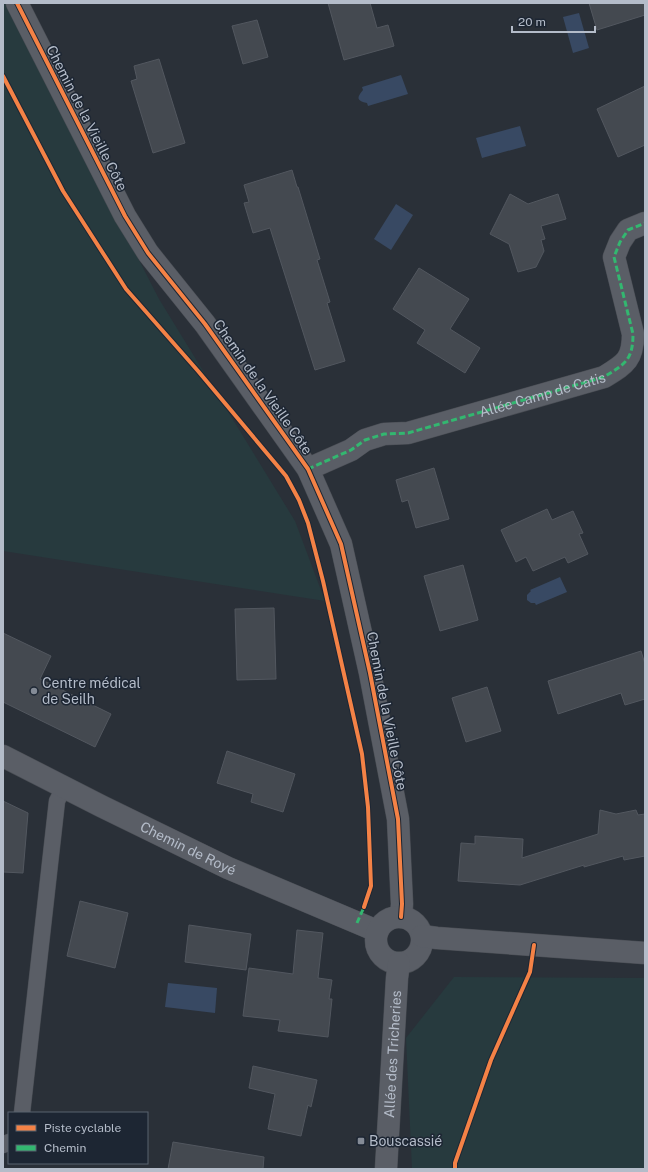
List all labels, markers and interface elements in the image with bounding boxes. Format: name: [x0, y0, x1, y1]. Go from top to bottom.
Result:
scale bar: [512, 8, 595, 34]
text: 20 m: [518, 15, 546, 29]
street label: Chemin de la Vieille Côte: [43, 43, 131, 193]
street label: Chemin de la Vieille Côte: [210, 316, 316, 458]
street label: Allée Camp de Catis: [477, 369, 607, 420]
street label: Chemin de la Vieille Côte: [364, 630, 410, 792]
place label: Centre médical de Seilh: [42, 675, 141, 707]
marker: Centre médical de Seilh: [29, 686, 39, 696]
street label: Chemin de Royé: [138, 818, 239, 878]
street label: Allée des Tricheries: [381, 990, 404, 1118]
legend: [8, 1112, 148, 1164]
text: Piste cyclable: [44, 1121, 121, 1135]
place label: Bouscassié: [369, 1133, 442, 1149]
marker: Bouscassié: [356, 1136, 366, 1146]
text: Chemin: [44, 1141, 86, 1155]

